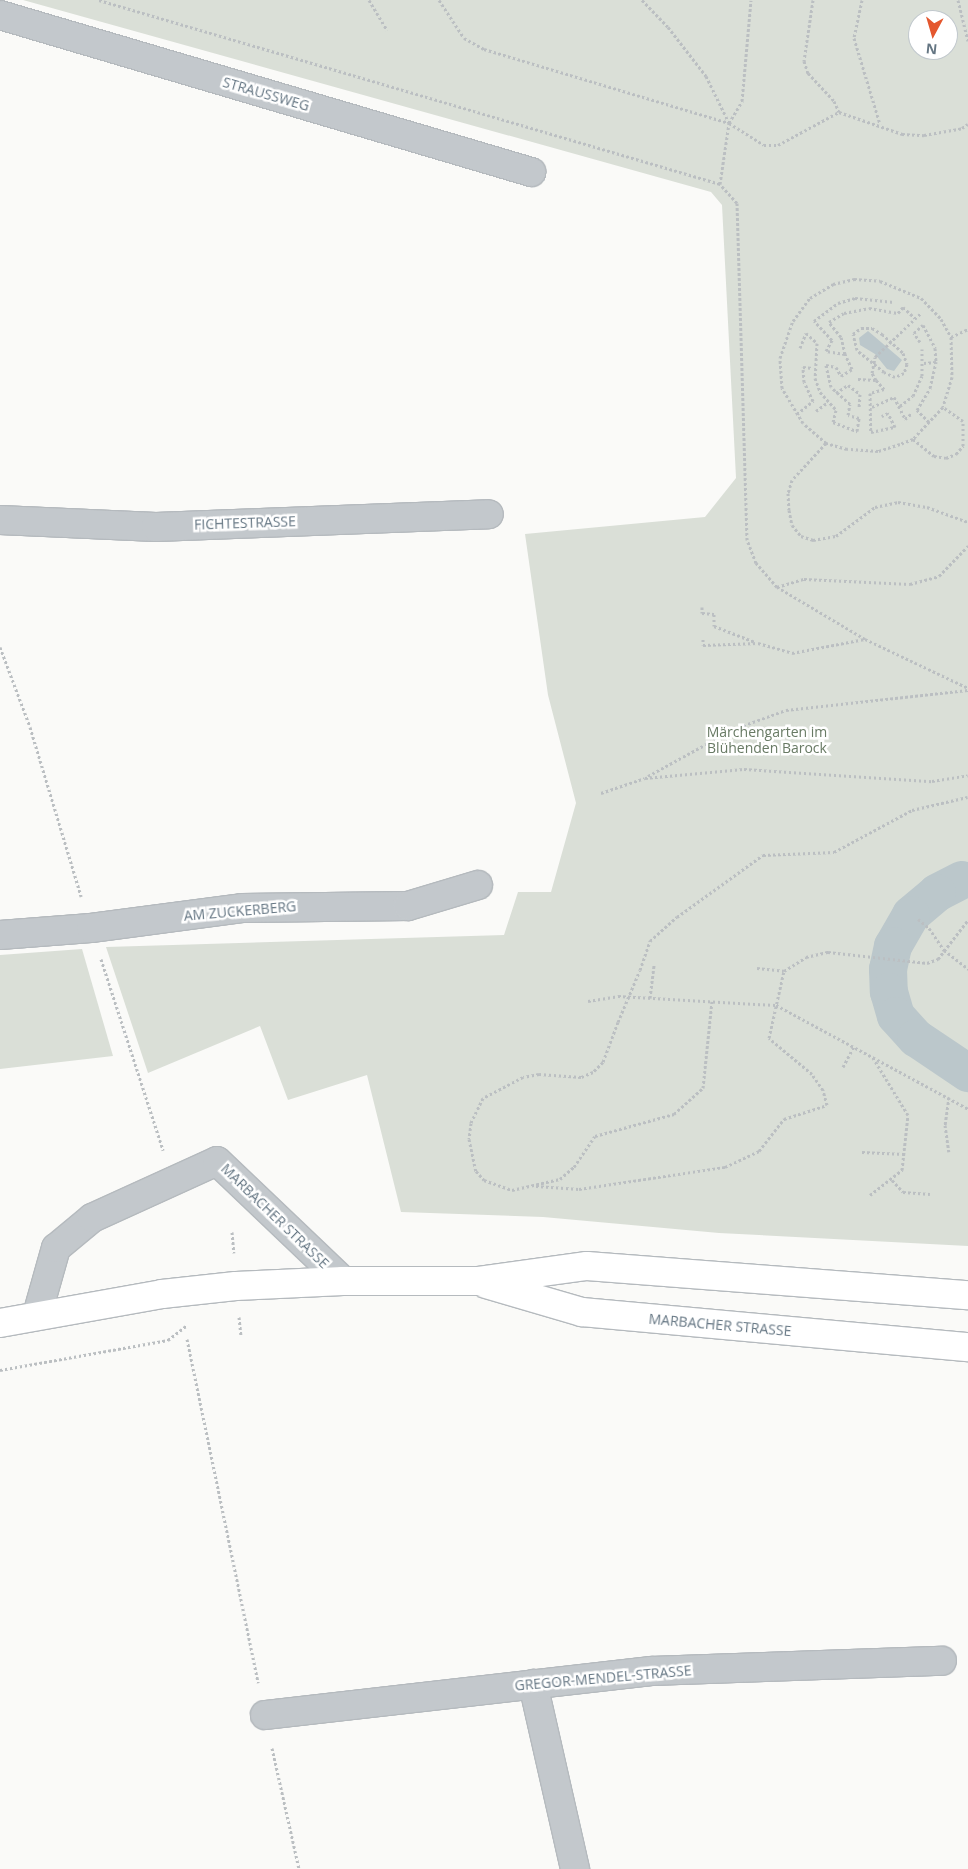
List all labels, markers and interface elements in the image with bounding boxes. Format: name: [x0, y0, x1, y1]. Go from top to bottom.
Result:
north arrow: [908, 10, 958, 60]
text: N: [925, 39, 938, 59]
street label: STRAUSSWEG: [221, 74, 311, 114]
street label: FICHTESTRASSE: [194, 513, 296, 533]
park label: Märchengarten im Blühenden Barock: [707, 724, 827, 756]
street label: AM ZUCKERBERG: [183, 898, 297, 924]
street label: MARBACHER STRASSE: [218, 1160, 332, 1272]
street label: MARBACHER STRASSE: [648, 1310, 792, 1340]
street label: GREGOR-MENDEL-STRASSE: [514, 1662, 692, 1694]

